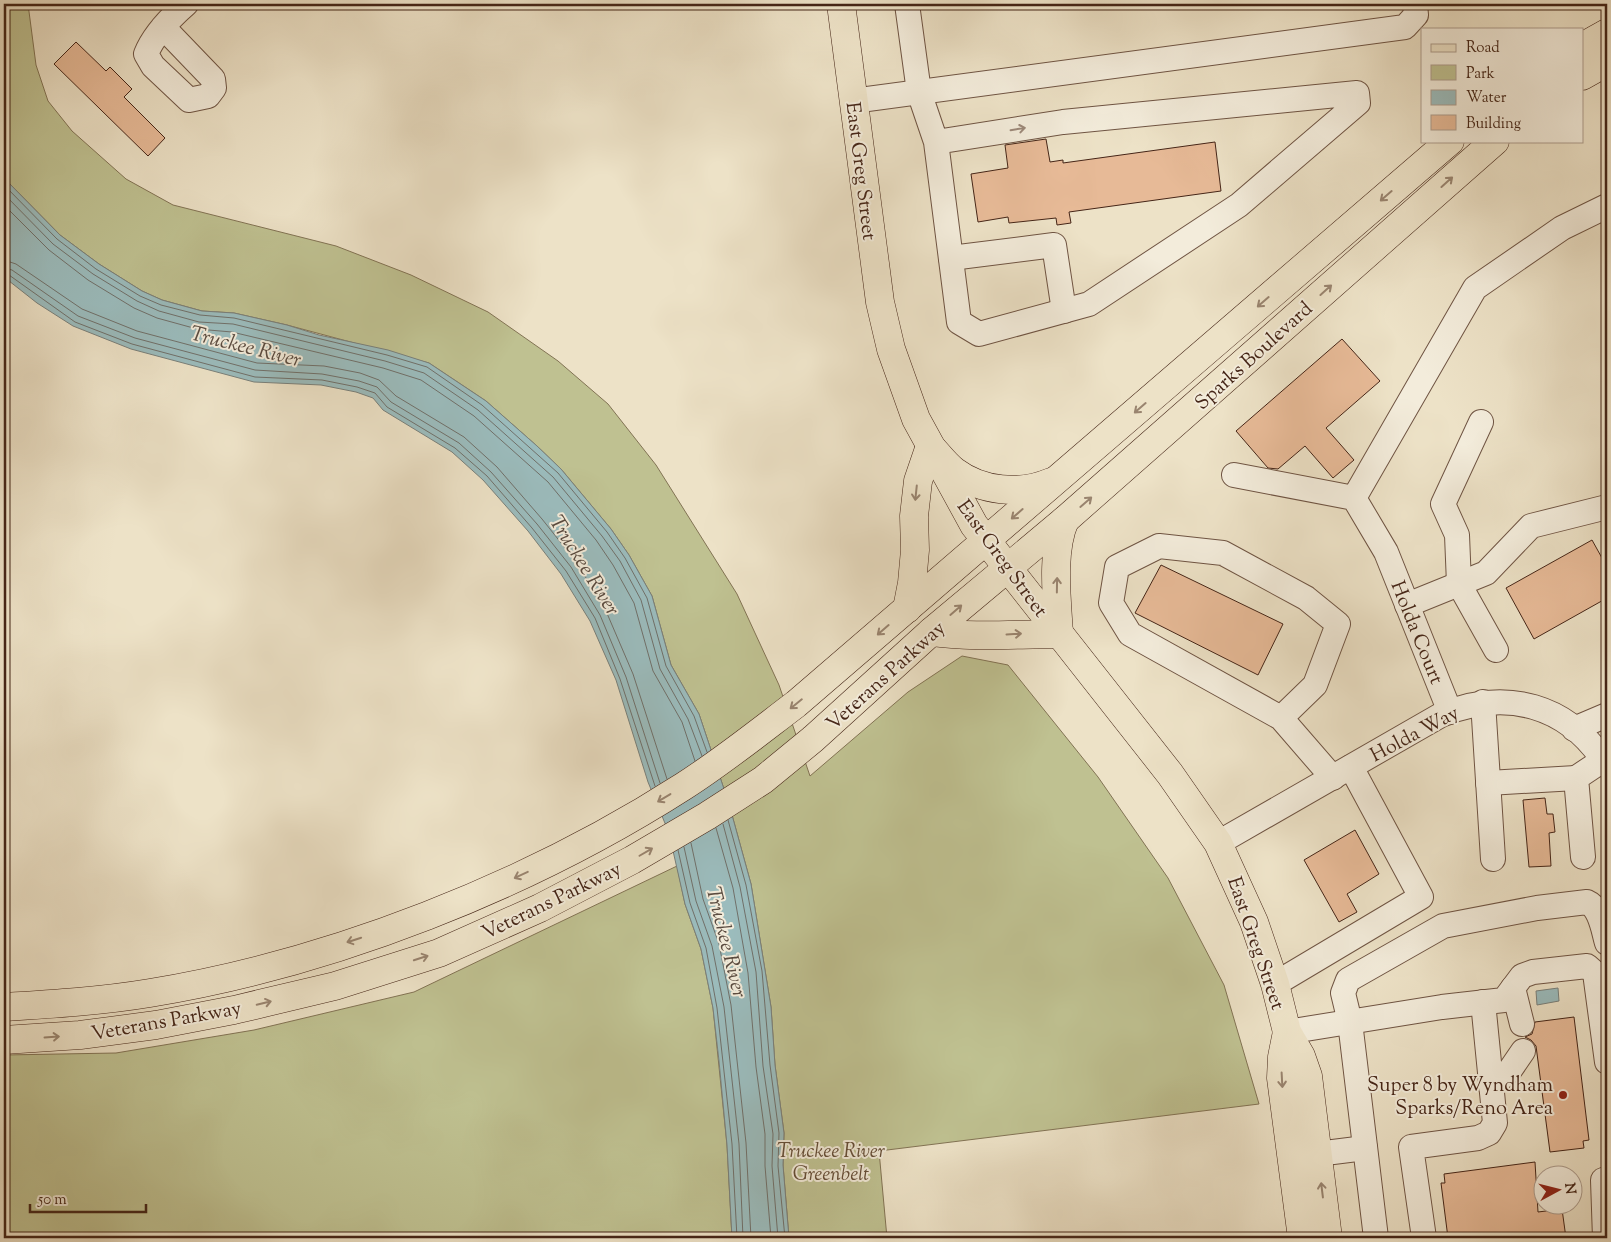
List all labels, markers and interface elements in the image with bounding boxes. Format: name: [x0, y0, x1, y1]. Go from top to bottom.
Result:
legend: [1421, 28, 1584, 142]
text: Road: [1466, 38, 1500, 59]
text: Park: [1466, 64, 1495, 85]
text: Water: [1466, 88, 1507, 109]
street label: East Greg Street: [837, 101, 882, 242]
text: Building: [1466, 114, 1521, 135]
one-way arrow: [1010, 124, 1026, 134]
one-way arrow: [1441, 176, 1454, 188]
one-way arrow: [1380, 190, 1393, 202]
one-way arrow: [1319, 284, 1332, 296]
street label: Sparks Boulevard: [1189, 296, 1320, 418]
one-way arrow: [1257, 296, 1270, 308]
water label: Truckee River: [187, 320, 305, 376]
one-way arrow: [1134, 403, 1147, 414]
one-way arrow: [911, 484, 921, 500]
street label: East Greg Street: [948, 495, 1054, 624]
one-way arrow: [1079, 497, 1092, 508]
one-way arrow: [1011, 509, 1024, 520]
water label: Truckee River: [541, 510, 626, 623]
one-way arrow: [1052, 577, 1062, 594]
street label: Holda Court: [1382, 577, 1450, 689]
one-way arrow: [949, 605, 962, 616]
street label: Veterans Parkway: [821, 615, 953, 738]
one-way arrow: [876, 625, 889, 636]
one-way arrow: [1006, 630, 1022, 639]
one-way arrow: [790, 698, 803, 709]
street label: Holda Way: [1366, 700, 1465, 771]
one-way arrow: [657, 793, 671, 803]
one-way arrow: [639, 846, 653, 856]
street label: Veterans Parkway: [477, 856, 627, 949]
one-way arrow: [514, 870, 529, 880]
street label: East Greg Street: [1218, 873, 1291, 1014]
water label: Truckee River: [697, 884, 753, 1002]
one-way arrow: [346, 936, 362, 946]
one-way arrow: [412, 953, 428, 963]
street label: Veterans Parkway: [89, 995, 244, 1050]
one-way arrow: [256, 998, 272, 1007]
one-way arrow: [44, 1032, 60, 1041]
one-way arrow: [1278, 1071, 1287, 1087]
place label: Super 8 by Wyndham Sparks/Reno Area: [1367, 1072, 1553, 1124]
marker: Super 8 by Wyndham Sparks/Reno Area: [1557, 1089, 1569, 1101]
park label: Truckee River Greenbelt: [777, 1138, 885, 1190]
north arrow: [1534, 1164, 1584, 1214]
scale bar: [30, 1182, 146, 1214]
one-way arrow: [1317, 1182, 1327, 1198]
text: N: [1558, 1182, 1580, 1195]
text: 50 m: [37, 1190, 67, 1211]

